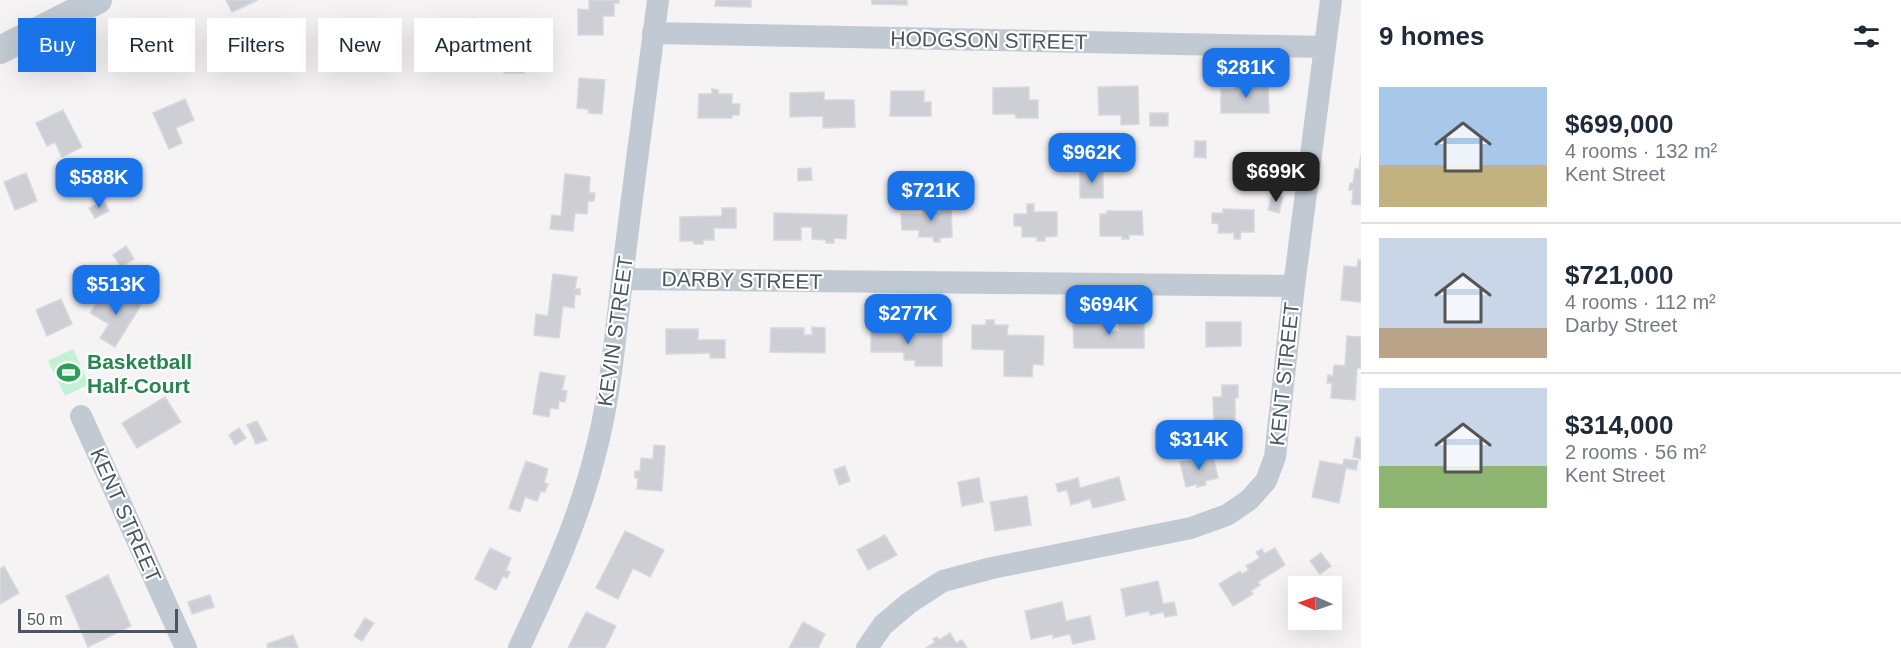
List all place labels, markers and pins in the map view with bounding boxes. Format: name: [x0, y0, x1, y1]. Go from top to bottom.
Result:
pin: $281K: [1204, 48, 1288, 99]
pin: $962K: [1050, 133, 1134, 184]
pin: $699K: [1234, 152, 1318, 203]
pin: $588K: [57, 158, 141, 209]
pin: $721K: [889, 171, 973, 222]
pin: $513K: [74, 265, 158, 316]
pin: $694K: [1067, 285, 1151, 336]
pin: $277K: [866, 294, 950, 345]
place label: Basketball Half-Court: [87, 350, 192, 397]
sports icon: Basketball Half-Court: [56, 360, 82, 386]
pin: $314K: [1157, 420, 1241, 471]

